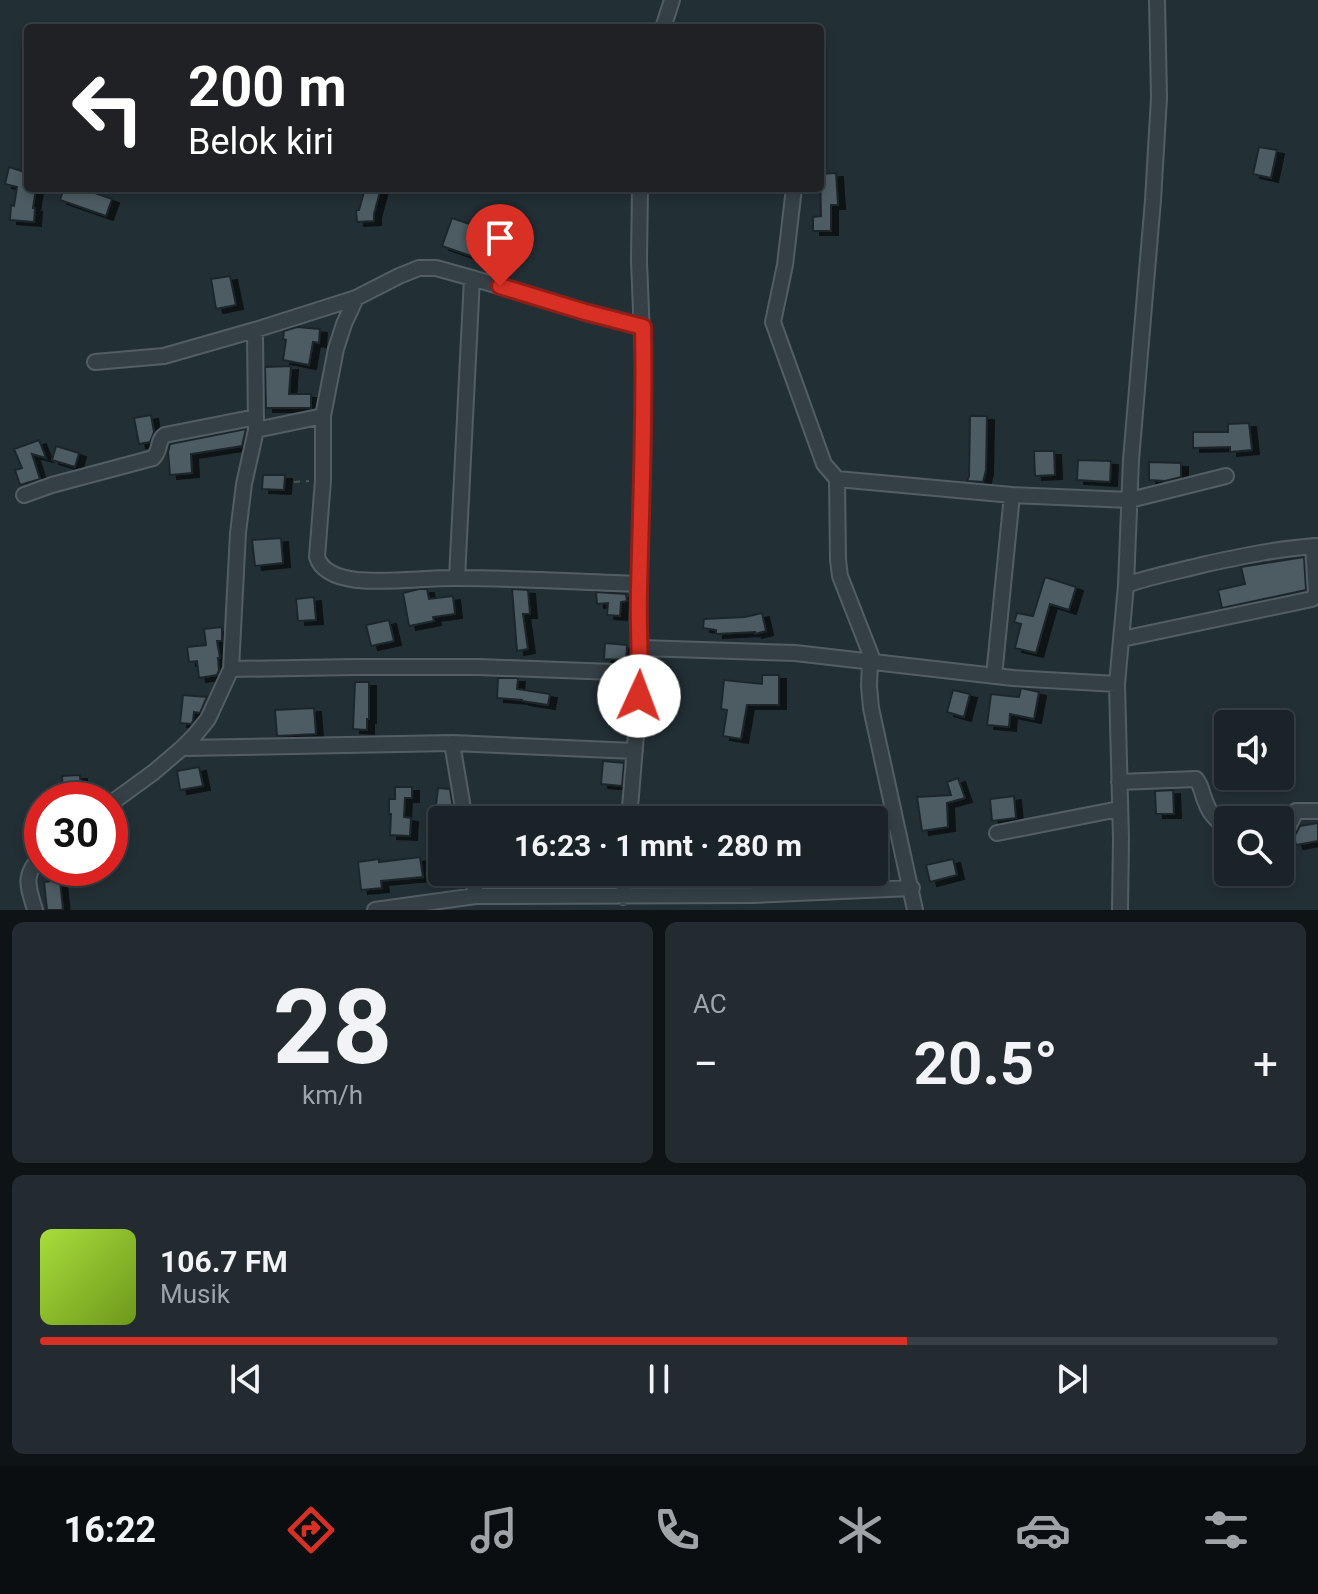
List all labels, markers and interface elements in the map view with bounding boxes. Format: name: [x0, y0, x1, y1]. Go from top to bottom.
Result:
text: 200 m: [188, 54, 347, 120]
icon: left: [56, 56, 160, 160]
text: Belok kiri: [188, 121, 334, 163]
pin: [466, 204, 534, 286]
icon: arrive: [478, 216, 522, 260]
position arrow: [597, 654, 681, 738]
map controls: [1214, 710, 1294, 886]
button: sound: [1214, 710, 1294, 790]
speed limit sign: 30: [24, 782, 128, 886]
button: search: [1214, 806, 1294, 886]
text: 16:23 · 1 mnt · 280 m: [514, 828, 802, 863]
text: 28: [273, 967, 392, 1088]
text: AC: [693, 989, 727, 1019]
text: 20.5°: [914, 1028, 1058, 1099]
text: −: [693, 1038, 718, 1090]
text: +: [1253, 1038, 1278, 1090]
text: km/h: [302, 1080, 363, 1110]
text: 106.7 FM: [160, 1244, 288, 1279]
text: Musik: [160, 1279, 230, 1309]
icon: previous: [224, 1357, 268, 1401]
icon: pause: [637, 1357, 681, 1401]
icon: next: [1050, 1357, 1094, 1401]
icon: directions: [283, 1502, 339, 1558]
icon: music: [466, 1502, 522, 1558]
icon: phone: [649, 1502, 705, 1558]
icon: climate: [832, 1502, 888, 1558]
icon: car: [1015, 1502, 1071, 1558]
icon: filters: [1198, 1502, 1254, 1558]
text: 16:22: [64, 1509, 156, 1551]

